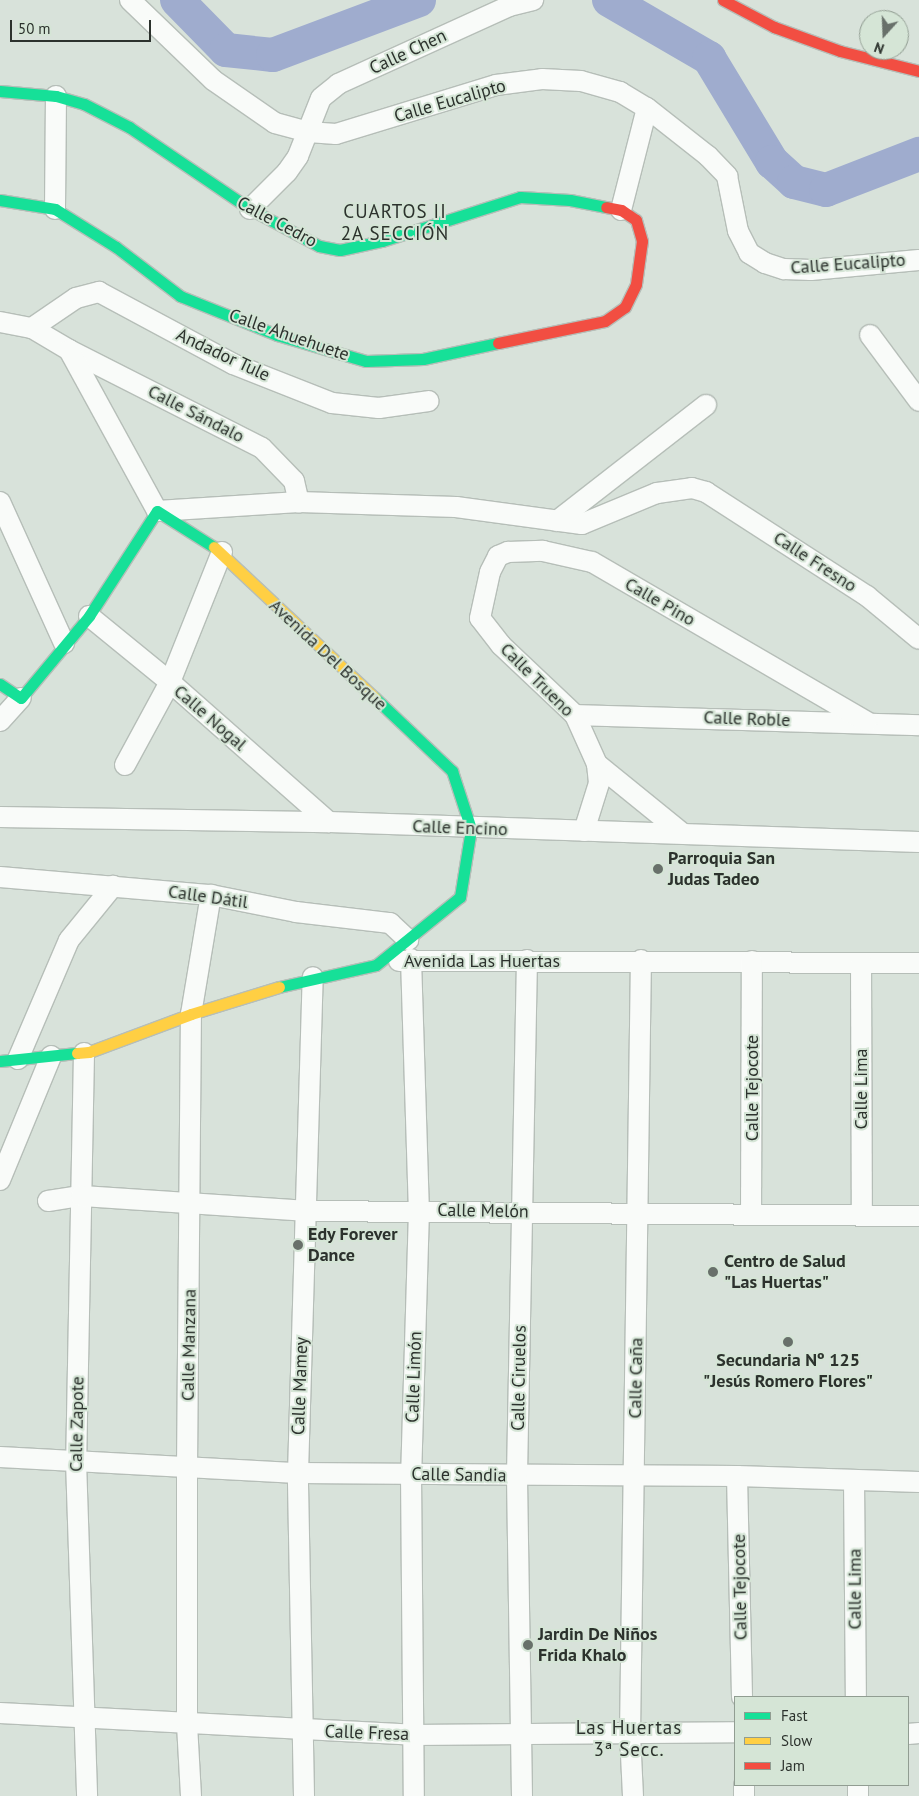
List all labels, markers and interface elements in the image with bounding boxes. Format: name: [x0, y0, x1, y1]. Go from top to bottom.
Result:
scale bar: [12, 10, 154, 42]
north arrow: [859, 10, 909, 60]
text: 50 m: [18, 19, 51, 38]
street label: Calle Chen: [366, 25, 450, 79]
text: N: [872, 38, 887, 58]
street label: Calle Eucalipto: [392, 75, 508, 127]
street label: Calle Cedro: [233, 192, 321, 252]
district label: CUARTOS II 2A SECCIÓN: [339, 201, 451, 245]
street label: Calle Eucalipto: [790, 249, 906, 279]
street label: Calle Ahuehuete: [226, 304, 352, 366]
street label: Andador Tule: [172, 324, 274, 386]
street label: Calle Sándalo: [144, 380, 248, 448]
street label: Calle Fresno: [769, 527, 861, 597]
street label: Calle Pino: [621, 573, 699, 631]
street label: Avenida Del Bosque: [265, 595, 391, 715]
street label: Calle Trueno: [495, 638, 579, 722]
street label: Calle Nogal: [169, 681, 251, 755]
street label: Calle Roble: [703, 707, 791, 731]
street label: Calle Encino: [412, 816, 508, 840]
place label: Parroquia San Judas Tadeo: [668, 848, 775, 891]
marker: Parroquia San Judas Tadeo: [652, 863, 664, 875]
street label: Calle Dátil: [167, 881, 249, 913]
street label: Avenida Las Huertas: [404, 950, 560, 972]
street label: Calle Tejocote: [741, 1034, 763, 1142]
street label: Calle Lima: [850, 1048, 872, 1130]
street label: Calle Melón: [437, 1199, 529, 1223]
place label: Edy Forever Dance: [308, 1224, 398, 1266]
marker: Edy Forever Dance: [292, 1239, 304, 1251]
place label: Centro de Salud "Las Huertas": [724, 1251, 846, 1294]
marker: Centro de Salud "Las Huertas": [706, 1265, 720, 1279]
street label: Calle Manzana: [177, 1289, 201, 1401]
street label: Calle Ciruelos: [507, 1325, 531, 1431]
street label: Calle Limón: [402, 1331, 426, 1423]
marker: Secundaria Nº 125 "Jesús Romero Flores": [782, 1336, 794, 1348]
street label: Calle Mamey: [287, 1337, 313, 1435]
street label: Calle Caña: [624, 1337, 648, 1419]
place label: Secundaria Nº 125 "Jesús Romero Flores": [703, 1350, 873, 1392]
street label: Calle Zapote: [65, 1376, 89, 1472]
street label: Calle Sandia: [411, 1463, 507, 1487]
street label: Calle Tejocote: [728, 1533, 752, 1641]
street label: Calle Lima: [844, 1548, 866, 1630]
place label: Jardin De Niños Frida Khalo: [538, 1624, 657, 1666]
marker: Jardin De Niños Frida Khalo: [522, 1639, 534, 1651]
legend: [734, 1696, 909, 1786]
text: Fast: [781, 1706, 808, 1725]
district label: Las Huertas 3ª Secc.: [574, 1717, 684, 1761]
street label: Calle Fresa: [324, 1721, 410, 1745]
text: Slow: [781, 1731, 812, 1750]
text: Jam: [781, 1756, 805, 1775]

